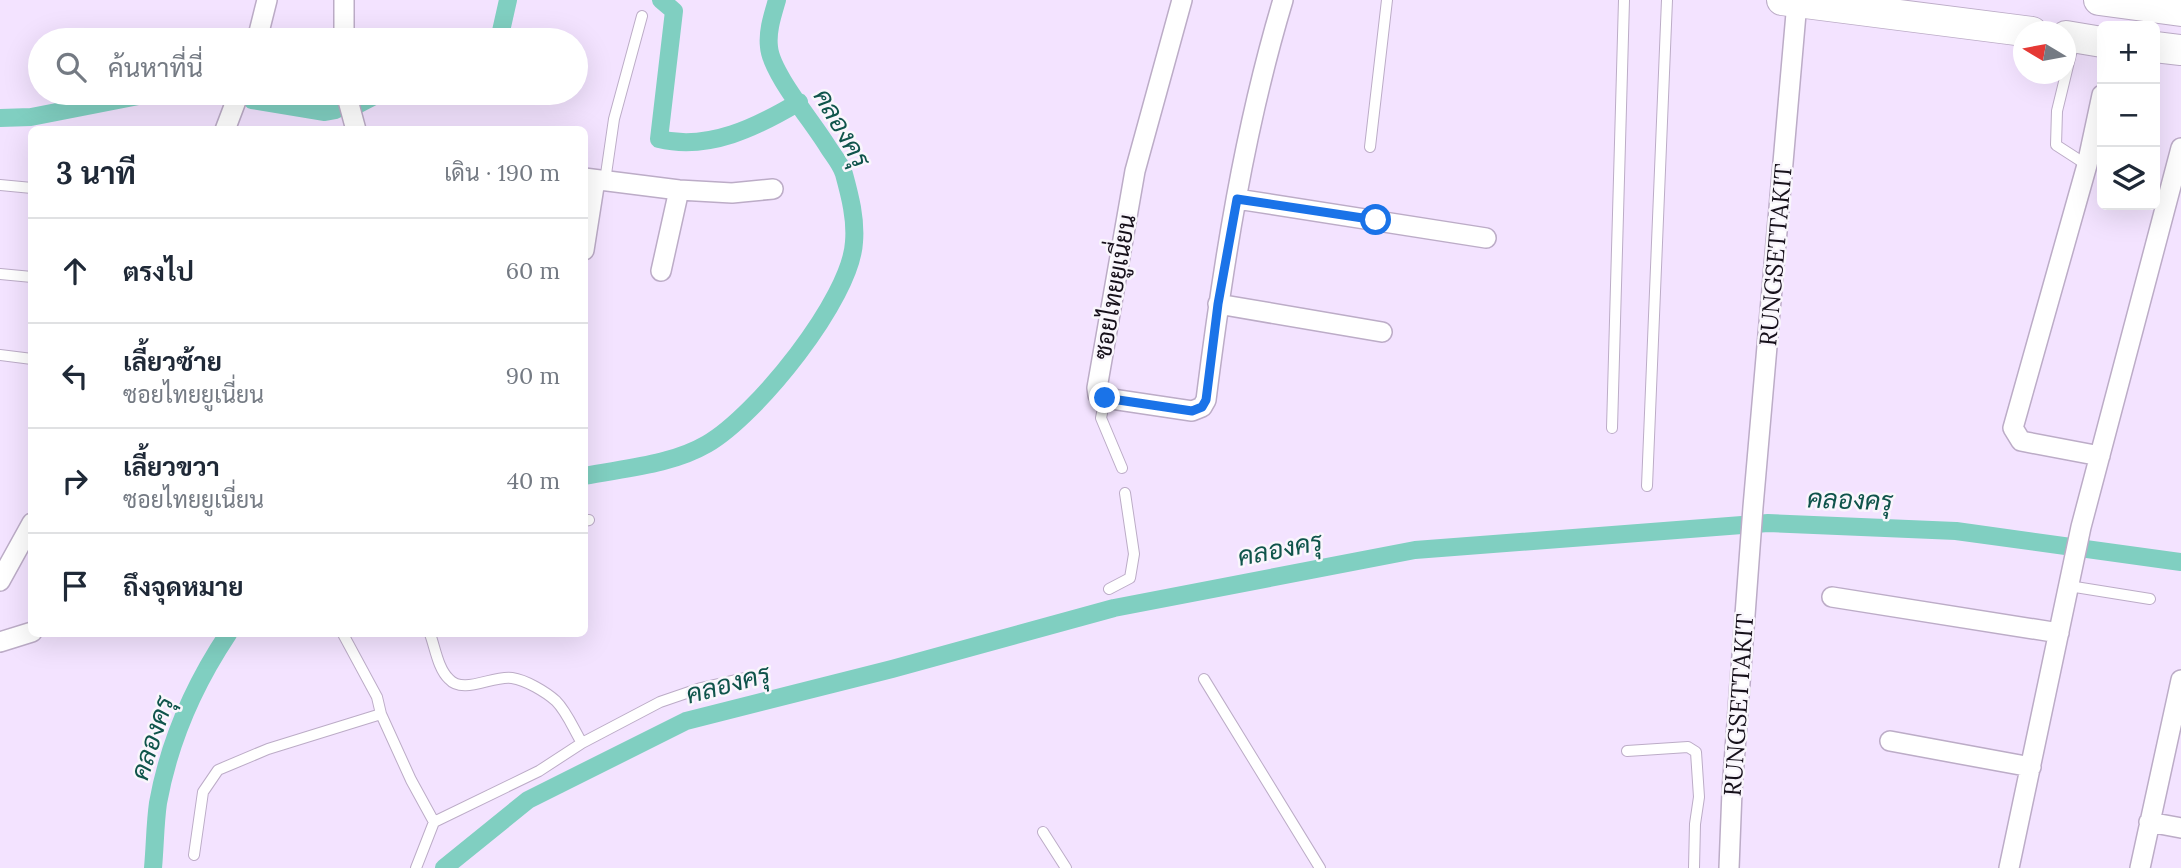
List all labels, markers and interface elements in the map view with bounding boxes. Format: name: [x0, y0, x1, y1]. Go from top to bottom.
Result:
north arrow: [2013, 21, 2076, 84]
map controls: [2097, 21, 2160, 210]
button: +: [2097, 21, 2160, 84]
search box: [28, 28, 588, 105]
icon: search: [52, 48, 90, 86]
text: ค้นหาที่นี่: [108, 51, 203, 84]
water label: คลองครุ: [805, 82, 879, 175]
button: −: [2097, 84, 2160, 147]
button: layers: [2097, 147, 2160, 210]
text: 3 นาที: [56, 154, 136, 192]
text: เดิน · 190 m: [444, 158, 560, 187]
street label: RUNGSETTAKIT: [1752, 163, 1799, 347]
route start: [1360, 204, 1391, 235]
street label: ซอยไทยยูเนี่ยน: [1082, 211, 1144, 362]
icon: ahead: [56, 252, 94, 290]
text: ตรงไป: [123, 255, 194, 288]
text: 60 m: [506, 256, 560, 285]
text: เลี้ยวซ้าย: [123, 345, 222, 378]
icon: left: [56, 357, 94, 395]
text: 90 m: [506, 361, 560, 390]
text: ซอยไทยยูเนี่ยน: [123, 380, 264, 409]
route end: [1089, 382, 1120, 413]
text: เลี้ยวขวา: [123, 450, 220, 483]
icon: right: [56, 462, 94, 500]
text: 40 m: [507, 466, 560, 495]
water label: คลองครุ: [1806, 482, 1895, 520]
text: ซอยไทยยูเนี่ยน: [123, 485, 264, 514]
water label: คลองครุ: [1235, 524, 1327, 575]
icon: arrive: [56, 567, 94, 605]
text: ถึงจุดหมาย: [123, 570, 244, 603]
street label: RUNGSETTAKIT: [1717, 613, 1760, 797]
water label: คลองครุ: [682, 656, 776, 713]
water label: คลองครุ: [123, 690, 183, 785]

